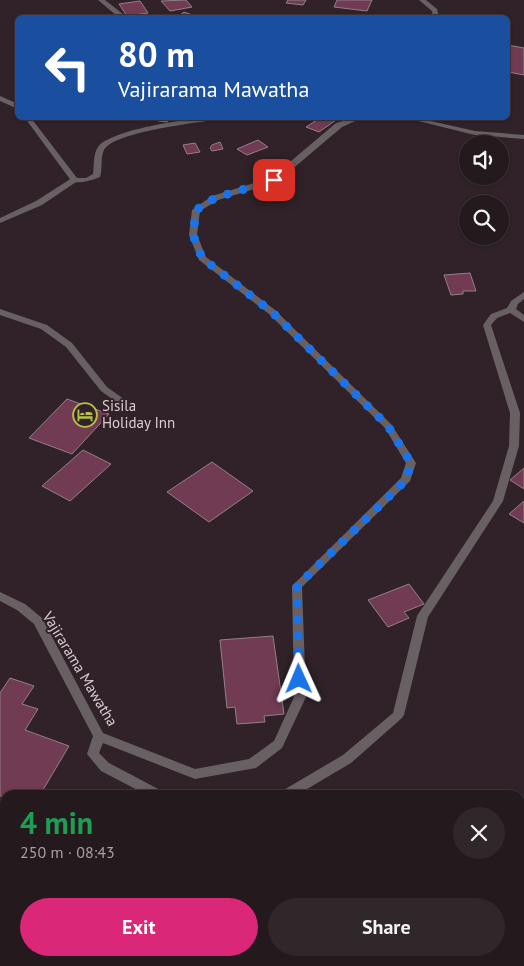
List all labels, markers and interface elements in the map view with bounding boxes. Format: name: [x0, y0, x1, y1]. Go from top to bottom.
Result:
text: 80 m: [118, 31, 195, 77]
icon: left: [35, 35, 100, 100]
text: Vajirarama Mawatha: [118, 75, 309, 103]
map controls: [459, 135, 509, 245]
button: sound: [459, 135, 509, 185]
pin: [253, 159, 295, 201]
icon: arrive: [260, 166, 288, 194]
button: search: [459, 195, 509, 245]
place label: Sisila Holiday Inn: [102, 396, 175, 432]
hotel icon: Sisila Holiday Inn: [72, 402, 98, 428]
street label: Vajirarama Mawatha: [38, 607, 122, 730]
position arrow: [272, 652, 324, 704]
text: 4 min: [20, 803, 93, 842]
button: close: [453, 807, 505, 859]
text: 250 m · 08:43: [20, 842, 115, 862]
button: Exit: [20, 898, 258, 956]
button: Share: [268, 898, 505, 956]

